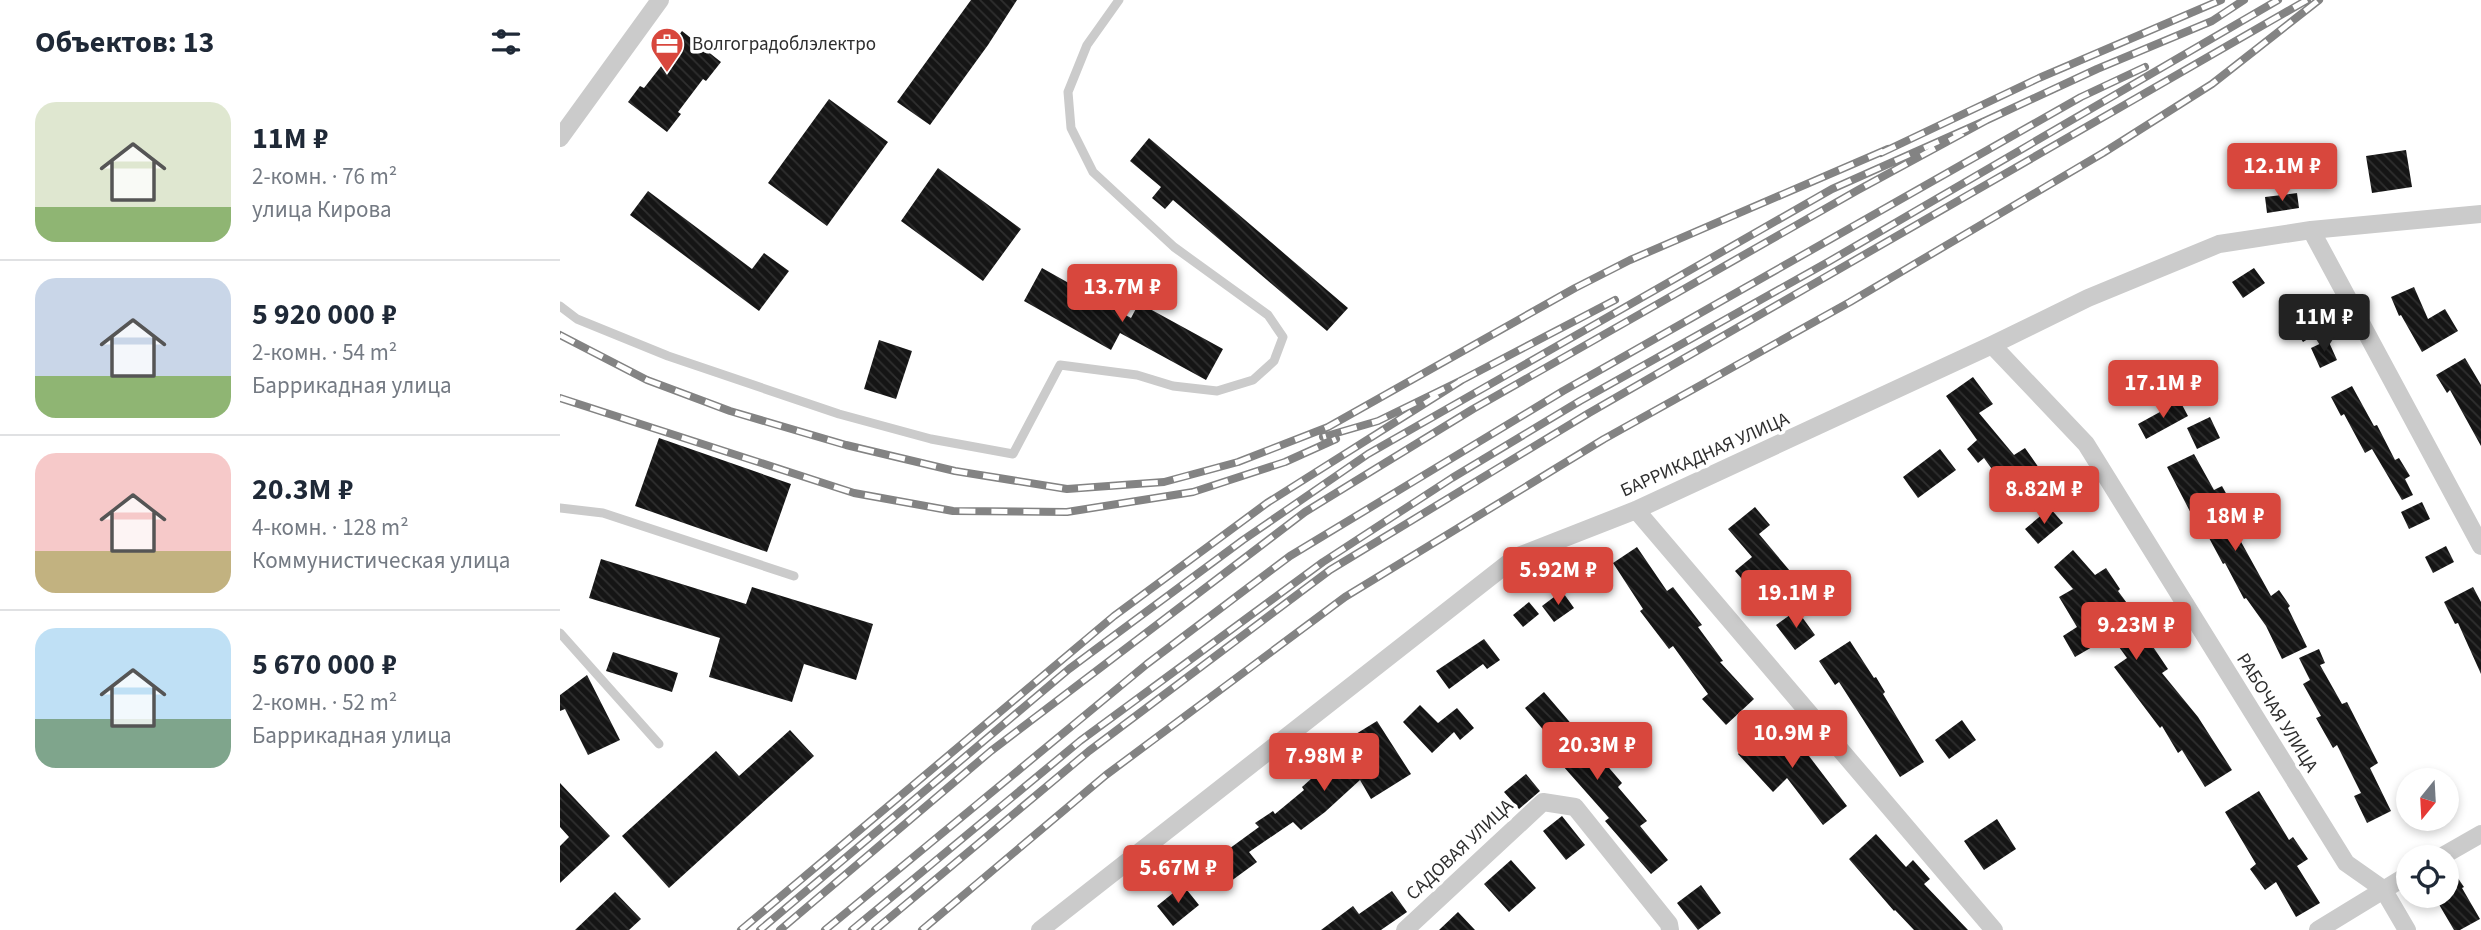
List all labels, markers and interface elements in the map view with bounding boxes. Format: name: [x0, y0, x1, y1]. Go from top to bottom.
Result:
text: Объектов: 13: [35, 21, 214, 64]
icon: filters: [487, 23, 525, 61]
office icon: Волгоградоблэлектро: [648, 25, 686, 74]
place label: Волгоградоблэлектро: [692, 31, 876, 58]
text: 11M ₽: [252, 117, 328, 160]
icon: home: [91, 130, 175, 214]
pin: 12.1M ₽: [2217, 144, 2347, 203]
text: 12.1M ₽: [2243, 149, 2321, 182]
text: 2-комн. · 76 m²: [252, 160, 397, 193]
text: улица Кирова: [252, 193, 392, 226]
pin: 13.7M ₽: [1057, 264, 1187, 324]
text: 13.7M ₽: [1083, 270, 1161, 303]
text: 5 920 000 ₽: [252, 293, 397, 336]
pin: 11M ₽: [2275, 294, 2373, 354]
text: 11M ₽: [2295, 300, 2353, 333]
icon: home: [91, 306, 175, 390]
text: 2-комн. · 54 m²: [252, 336, 397, 369]
pin: 17.1M ₽: [2098, 360, 2228, 420]
text: 17.1M ₽: [2124, 366, 2202, 399]
text: Баррикадная улица: [252, 369, 452, 402]
street label: БАРРИКАДНАЯ УЛИЦА: [1616, 405, 1794, 504]
pin: 8.82M ₽: [1979, 466, 2109, 526]
text: 20.3M ₽: [252, 468, 353, 511]
text: 8.82M ₽: [2005, 472, 2083, 505]
icon: home: [91, 481, 175, 565]
pin: 18M ₽: [2186, 494, 2284, 553]
text: 18M ₽: [2206, 499, 2264, 532]
text: 4-комн. · 128 m²: [252, 511, 409, 544]
text: Коммунистическая улица: [252, 544, 510, 577]
pin: 5.92M ₽: [1493, 548, 1623, 607]
text: 5.92M ₽: [1519, 553, 1597, 586]
pin: 19.1M ₽: [1731, 570, 1861, 630]
text: 19.1M ₽: [1757, 576, 1835, 609]
pin: 9.23M ₽: [2071, 602, 2201, 662]
text: 9.23M ₽: [2097, 608, 2175, 641]
text: 5 670 000 ₽: [252, 643, 397, 686]
street label: РАБОЧАЯ УЛИЦА: [2230, 648, 2325, 778]
icon: home: [91, 656, 175, 740]
text: 2-комн. · 52 m²: [252, 686, 397, 719]
pin: 10.9M ₽: [1727, 710, 1857, 770]
text: 10.9M ₽: [1753, 716, 1831, 749]
text: Баррикадная улица: [252, 719, 452, 752]
pin: 20.3M ₽: [1532, 722, 1662, 782]
text: 20.3M ₽: [1558, 728, 1636, 761]
pin: 7.98M ₽: [1259, 734, 1389, 793]
text: 7.98M ₽: [1285, 739, 1363, 772]
north arrow: [2396, 768, 2459, 831]
map controls: [2396, 768, 2459, 908]
street label: САДОВАЯ УЛИЦА: [1400, 793, 1520, 907]
button: locate: [2396, 845, 2459, 908]
pin: 5.67M ₽: [1113, 846, 1243, 905]
text: 5.67M ₽: [1139, 851, 1217, 884]

